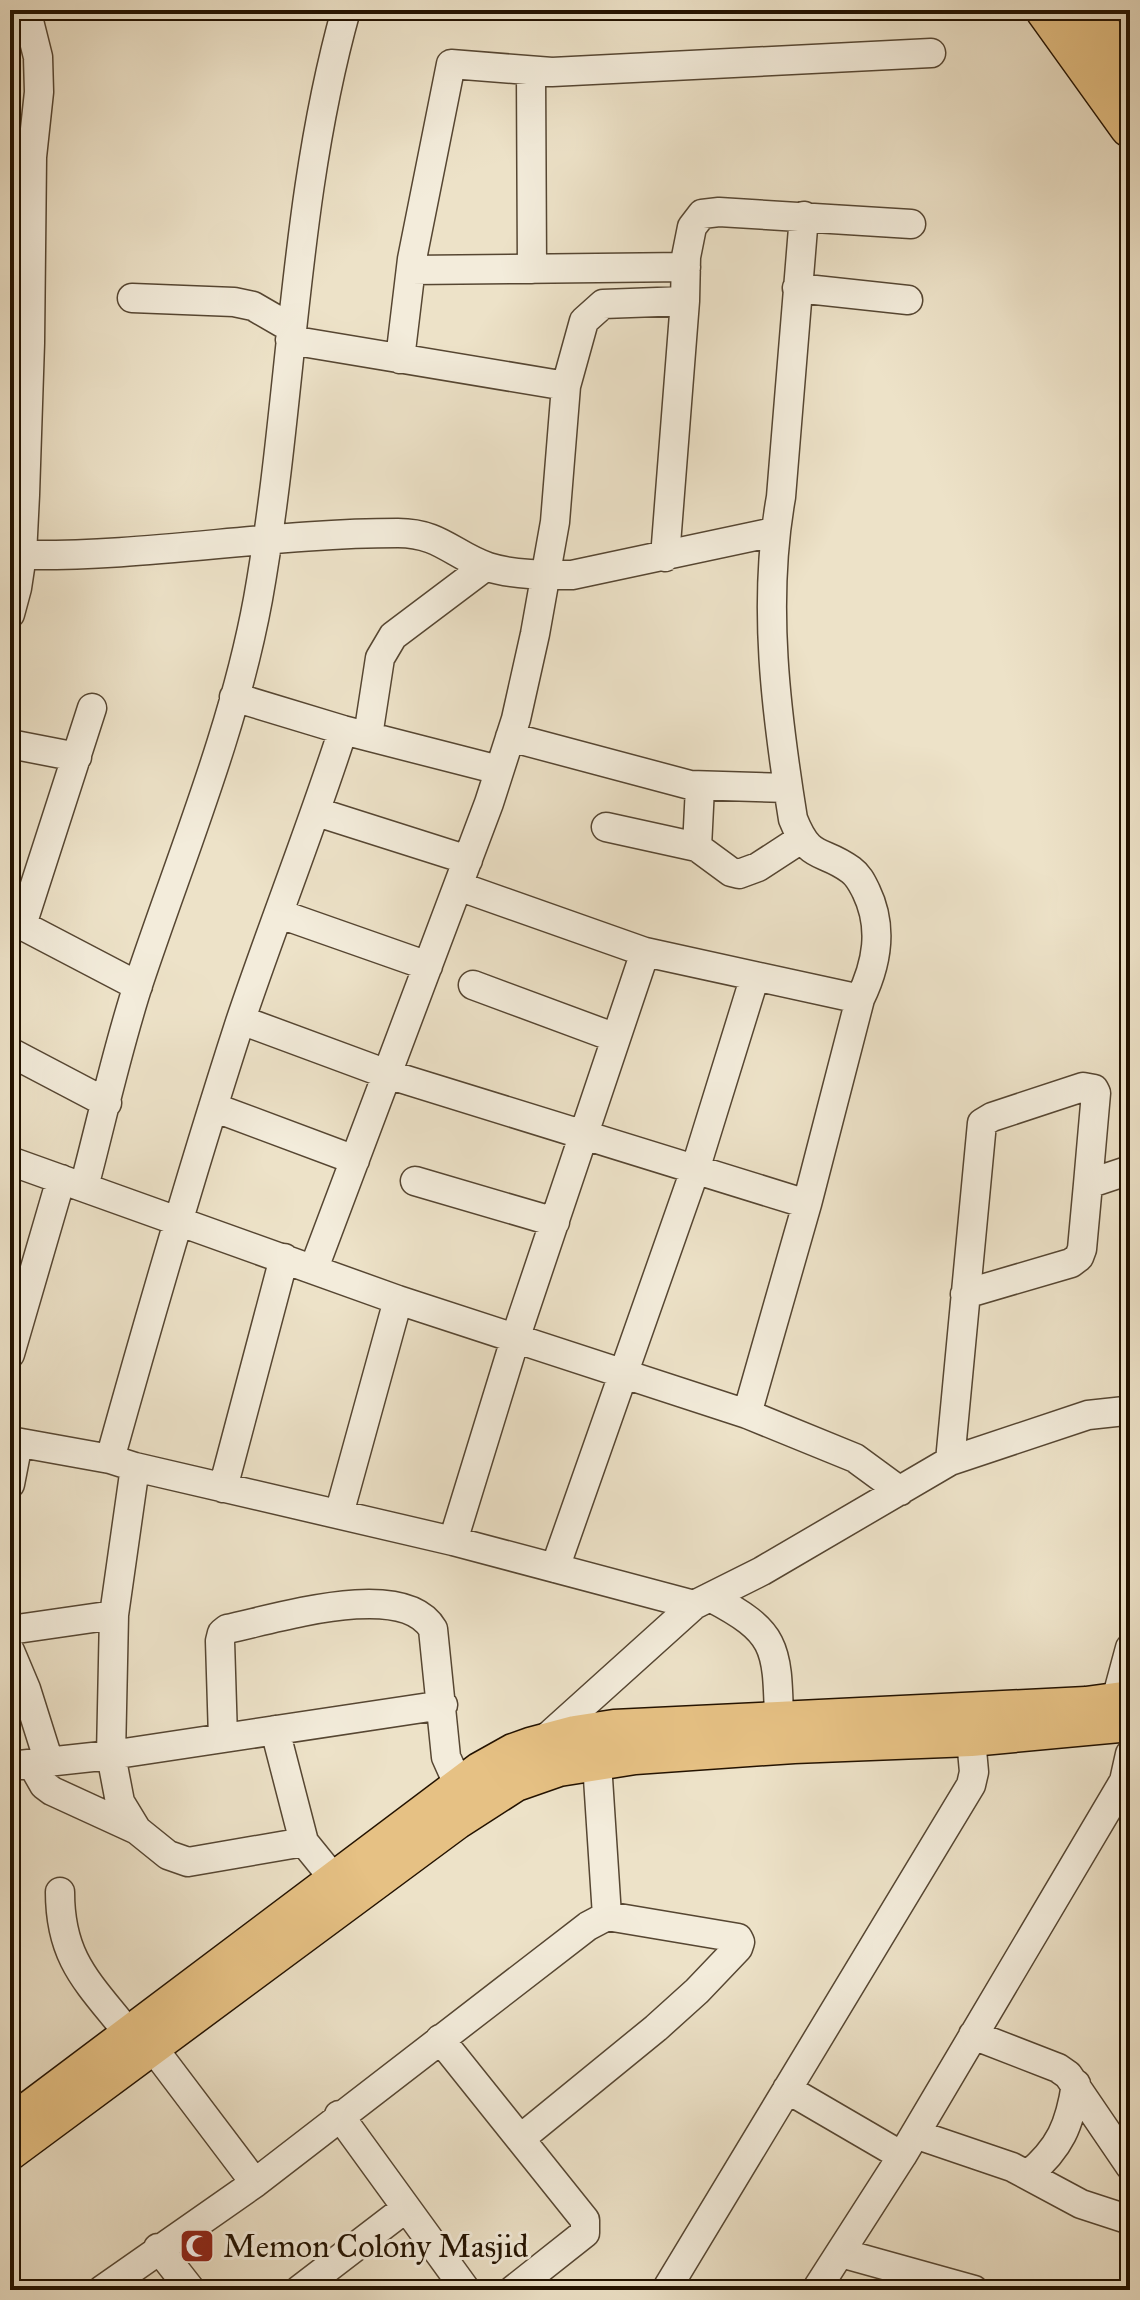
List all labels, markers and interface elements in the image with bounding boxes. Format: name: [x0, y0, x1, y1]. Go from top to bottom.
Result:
mosque icon: Memon Colony Masjid: [178, 2227, 216, 2265]
place label: Memon Colony Masjid: [223, 2227, 529, 2266]

